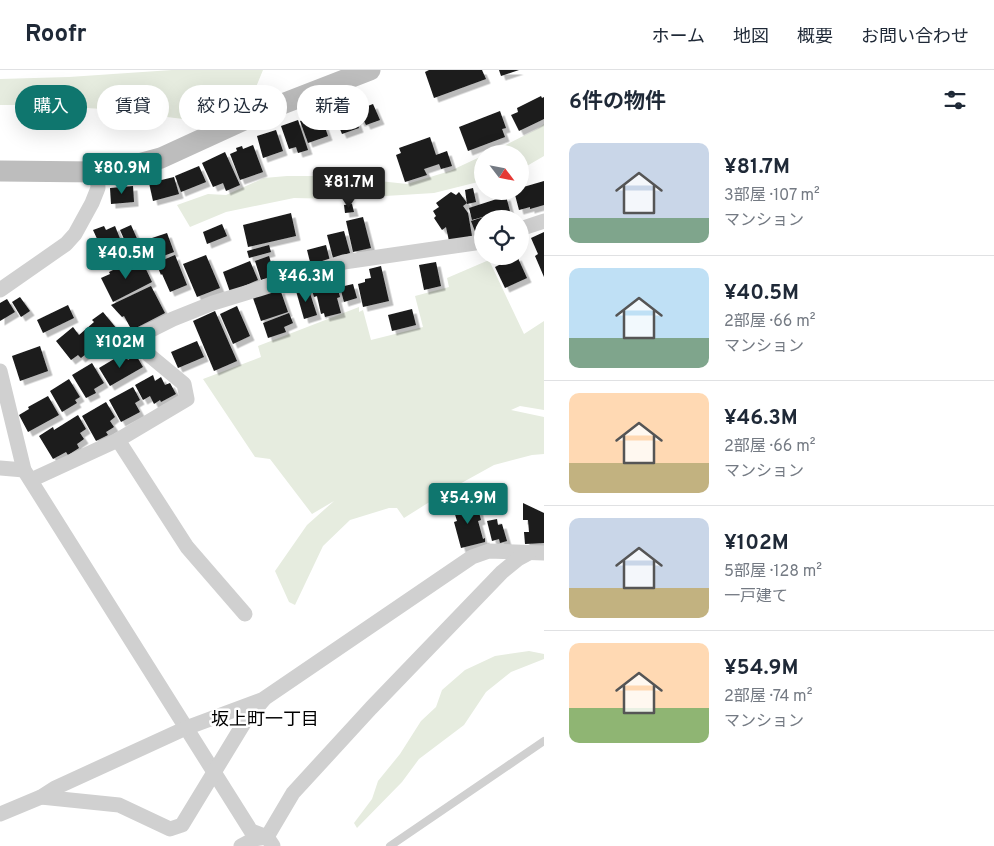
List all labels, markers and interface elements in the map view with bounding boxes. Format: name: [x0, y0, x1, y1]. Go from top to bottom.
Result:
text: Roofr: [25, 20, 87, 50]
text: ホーム: [652, 26, 705, 49]
text: 地図: [733, 26, 769, 49]
text: 概要: [797, 26, 833, 49]
text: お問い合わせ: [861, 26, 969, 49]
chip: 購入: [15, 85, 87, 130]
chip: 賃貸: [97, 85, 169, 130]
chip: 絞り込み: [179, 85, 287, 130]
chip: 新着: [297, 85, 369, 130]
icon: filters: [941, 86, 969, 114]
text: 6件の物件: [569, 89, 666, 116]
north arrow: [474, 145, 529, 200]
map controls: [474, 145, 529, 265]
pin: ¥80.9M: [81, 152, 163, 195]
text: ¥81.7M: [724, 154, 790, 181]
text: ¥80.9M: [94, 159, 150, 179]
icon: home: [609, 163, 669, 223]
pin: ¥81.7M: [308, 166, 390, 209]
text: ¥81.7M: [324, 173, 374, 193]
text: 3部屋 · 107 m²: [724, 186, 820, 206]
button: locate: [474, 210, 529, 265]
text: マンション: [724, 211, 804, 231]
pin: ¥40.5M: [85, 238, 167, 280]
text: ¥40.5M: [97, 244, 155, 264]
pin: ¥46.3M: [265, 260, 347, 303]
text: ¥46.3M: [278, 267, 334, 287]
text: ¥40.5M: [724, 280, 799, 307]
icon: home: [609, 288, 669, 348]
text: 2部屋 · 66 m²: [724, 312, 816, 332]
pin: ¥102M: [85, 326, 155, 369]
text: ¥102M: [95, 333, 145, 353]
text: マンション: [724, 337, 804, 357]
text: ¥46.3M: [724, 405, 798, 432]
icon: home: [609, 413, 669, 473]
text: 2部屋 · 66 m²: [724, 437, 816, 457]
text: マンション: [724, 462, 804, 482]
pin: ¥54.9M: [427, 482, 509, 525]
text: ¥54.9M: [440, 489, 496, 509]
text: ¥102M: [724, 530, 789, 557]
icon: home: [609, 538, 669, 598]
text: 5部屋 · 128 m²: [724, 562, 822, 582]
text: 一戸建て: [724, 587, 788, 607]
text: ¥54.9M: [724, 655, 798, 682]
icon: home: [609, 663, 669, 723]
text: 2部屋 · 74 m²: [724, 687, 812, 707]
district label: 坂上町一丁目: [211, 709, 319, 732]
text: マンション: [724, 712, 804, 732]

